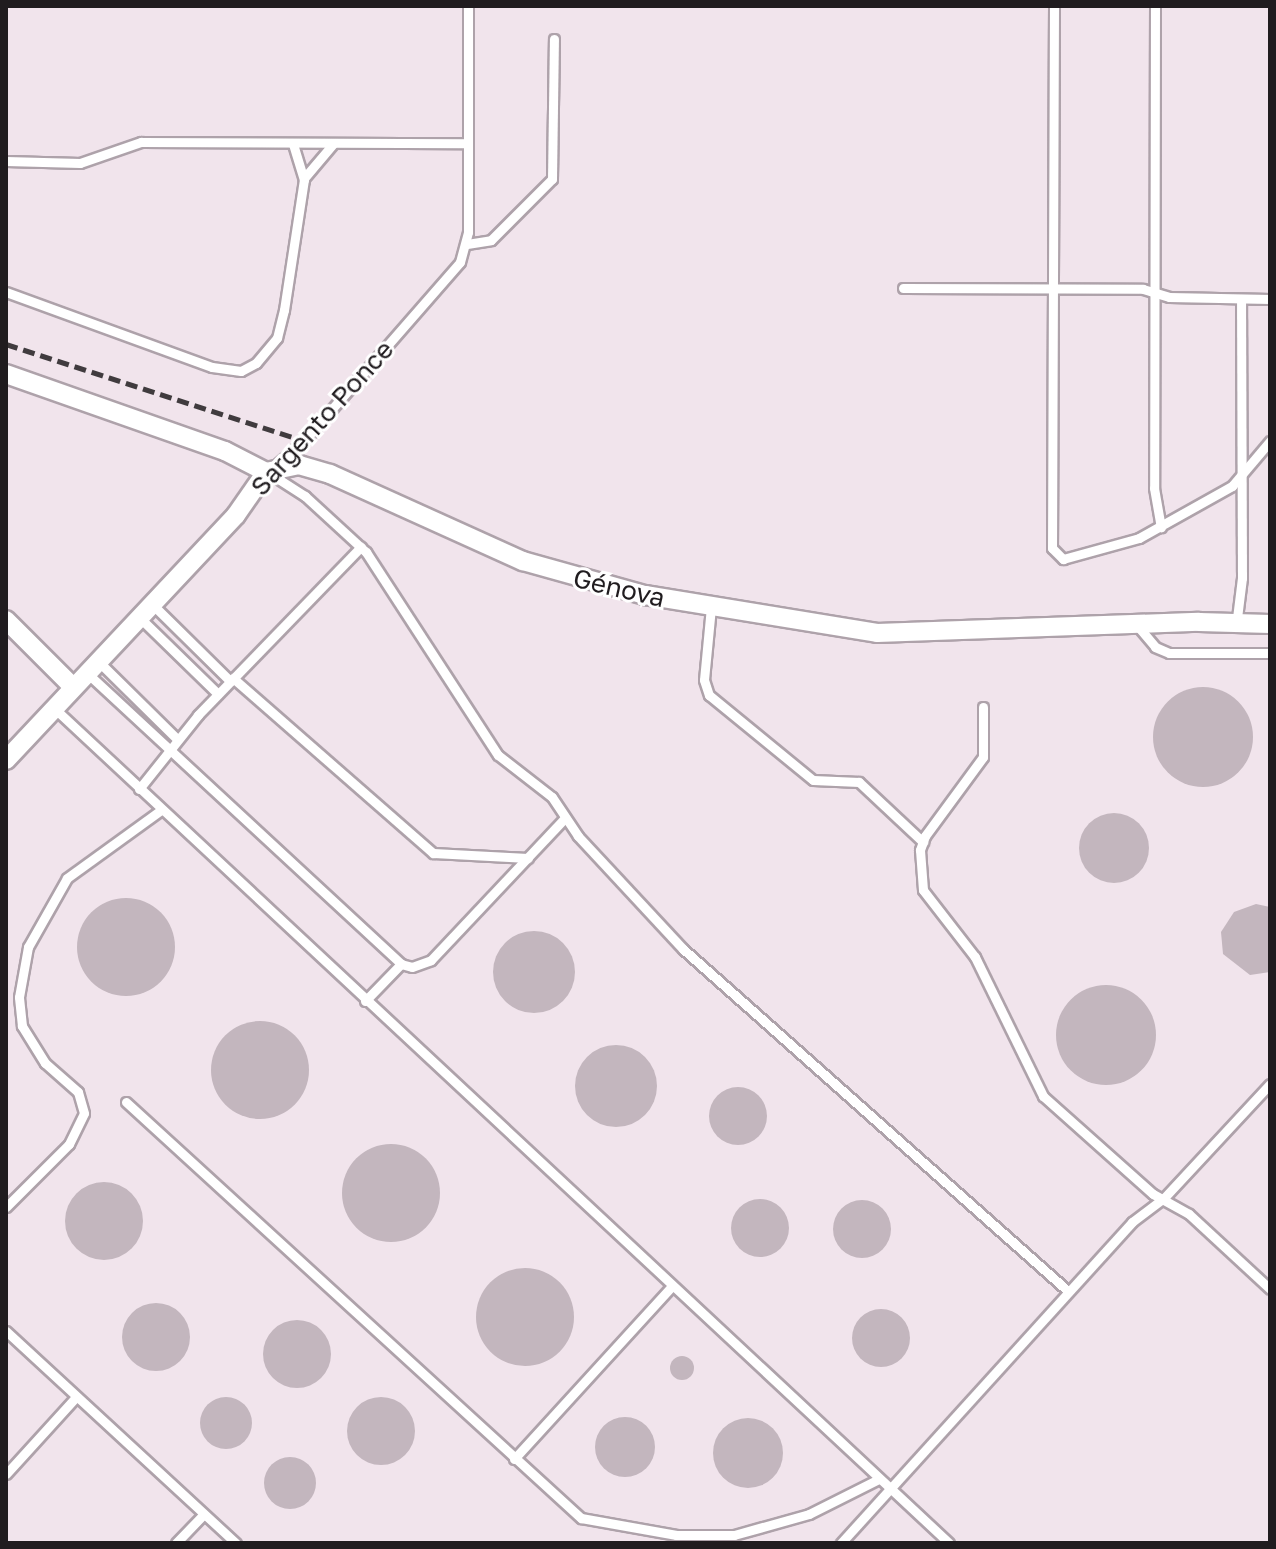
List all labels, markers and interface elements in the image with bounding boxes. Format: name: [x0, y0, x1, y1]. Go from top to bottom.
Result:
street label: Sargento Ponce: [244, 334, 400, 502]
street label: Génova: [570, 562, 668, 614]

